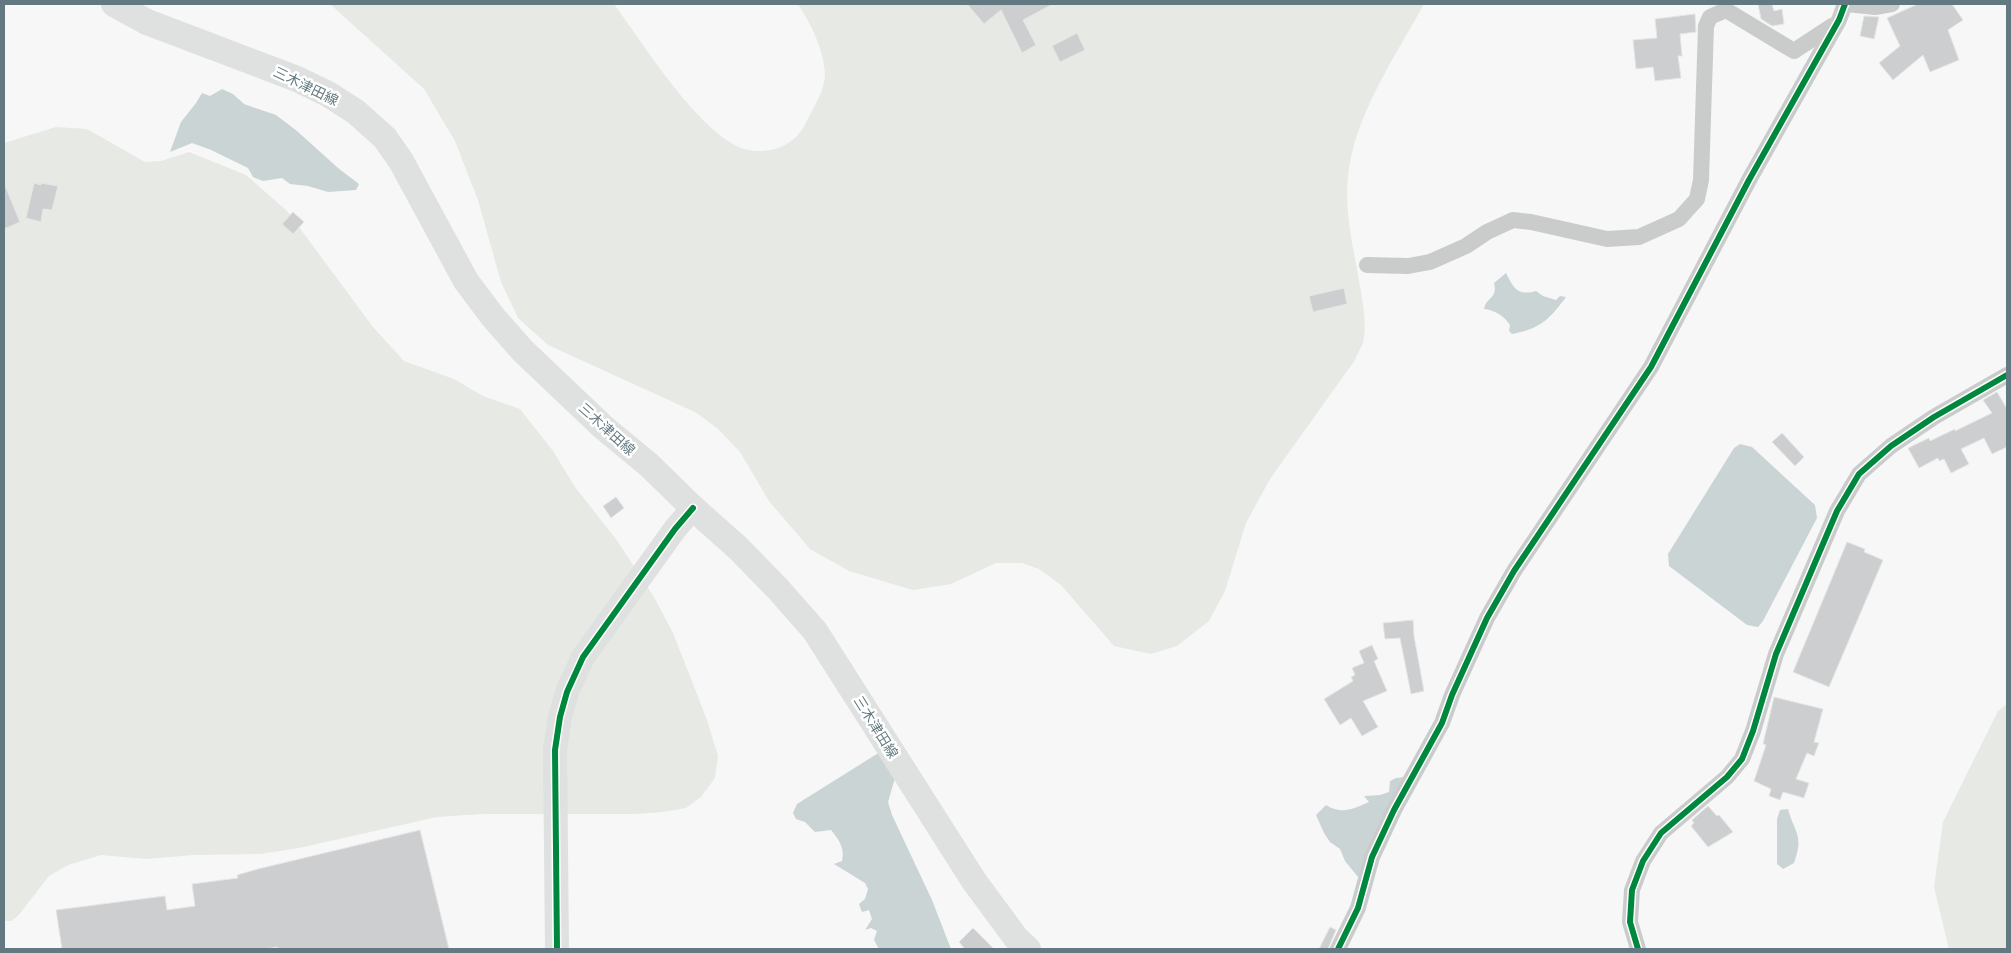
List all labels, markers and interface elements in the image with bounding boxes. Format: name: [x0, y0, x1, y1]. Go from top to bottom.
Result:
street label: 三木津田線: [271, 63, 341, 109]
street label: 三木津田線: [576, 400, 638, 458]
street label: 三木津田線: [851, 693, 901, 761]

